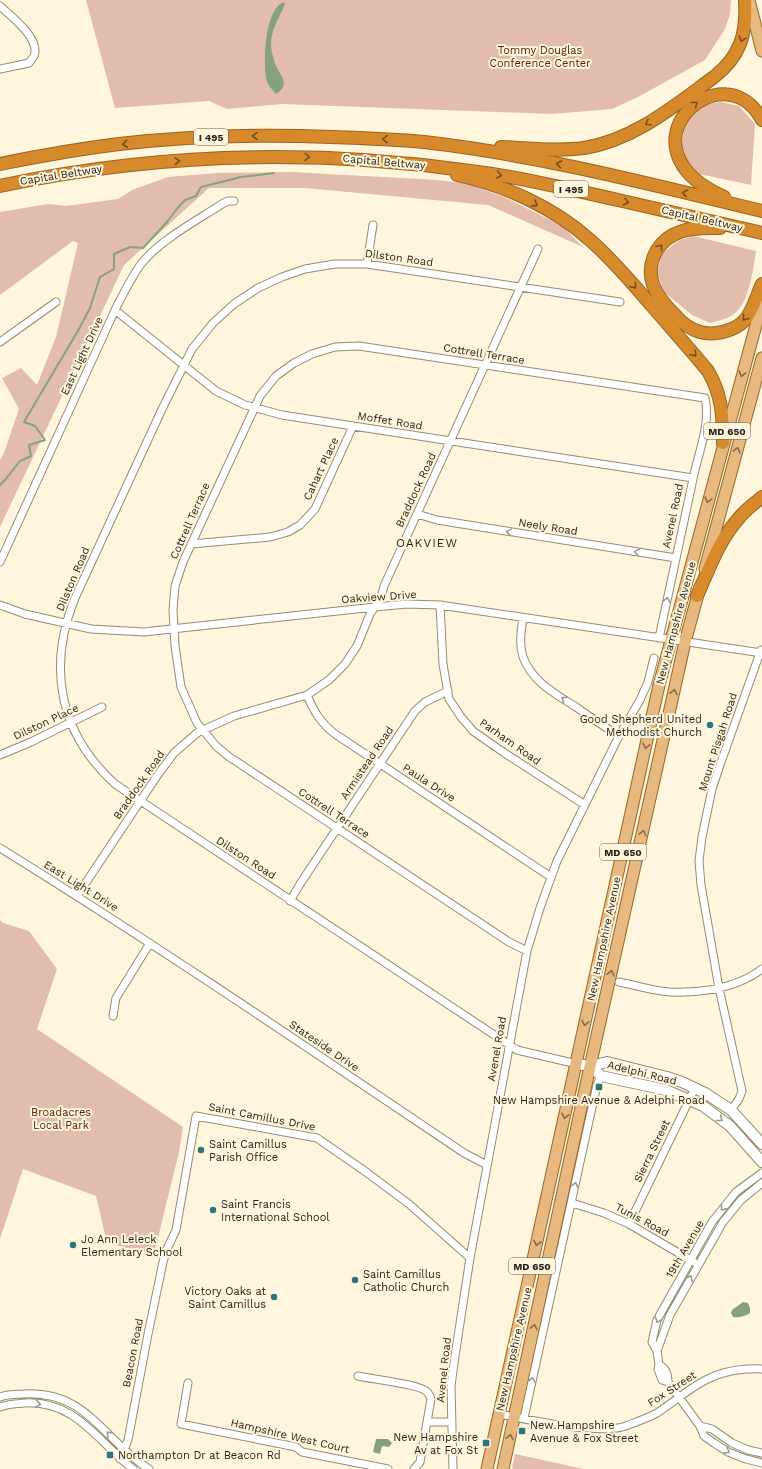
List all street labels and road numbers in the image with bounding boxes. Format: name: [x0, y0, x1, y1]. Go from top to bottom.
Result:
road number: I 495: [194, 129, 228, 145]
street label: Capital Beltway: [342, 152, 426, 172]
street label: Capital Beltway: [19, 162, 103, 188]
road number: I 495: [554, 181, 588, 197]
street label: Capital Beltway: [660, 203, 744, 235]
street label: Dilston Road: [364, 247, 434, 269]
street label: East Light Drive: [58, 315, 106, 397]
street label: Cottrell Terrace: [442, 341, 526, 367]
street label: Moffet Road: [357, 409, 423, 433]
road number: MD 650: [704, 423, 750, 439]
street label: Cahart Place: [301, 435, 341, 503]
street label: Braddock Road: [393, 451, 439, 529]
street label: Cottrell Terrace: [167, 481, 213, 561]
street label: Avenel Road: [660, 483, 686, 549]
street label: Neely Road: [517, 516, 579, 538]
street label: Dilston Road: [54, 545, 92, 613]
street label: New Hampshire Avenue: [653, 560, 699, 686]
street label: Oakview Drive: [341, 588, 417, 606]
street label: Mount Pisgah Road: [696, 691, 740, 793]
street label: Dilston Place: [11, 701, 81, 743]
street label: Parham Road: [477, 716, 543, 768]
street label: Armistead Road: [338, 724, 396, 802]
street label: Braddock Road: [110, 748, 168, 822]
street label: Paula Drive: [400, 761, 458, 805]
street label: Cottrell Terrace: [296, 785, 372, 841]
street label: Dilston Road: [214, 834, 278, 882]
road number: MD 650: [600, 844, 646, 860]
street label: East Light Drive: [41, 858, 121, 914]
street label: New Hampshire Avenue: [584, 876, 624, 1002]
street label: Avenel Road: [485, 1016, 509, 1082]
street label: Stateside Drive: [286, 1018, 362, 1074]
street label: Adelphi Road: [606, 1058, 678, 1088]
street label: Saint Camillus Drive: [207, 1100, 317, 1134]
street label: Sierra Street: [631, 1117, 673, 1184]
street label: Tunis Road: [613, 1200, 671, 1240]
street label: 19th Avenue: [663, 1218, 707, 1280]
road number: MD 650: [509, 1258, 555, 1274]
street label: New Hampshire Avenue: [493, 1286, 535, 1412]
street label: Beacon Road: [120, 1317, 146, 1389]
street label: Avenel Road: [434, 1337, 454, 1403]
street label: Fox Street: [645, 1368, 699, 1409]
street label: Hampshire West Court: [229, 1416, 351, 1456]

